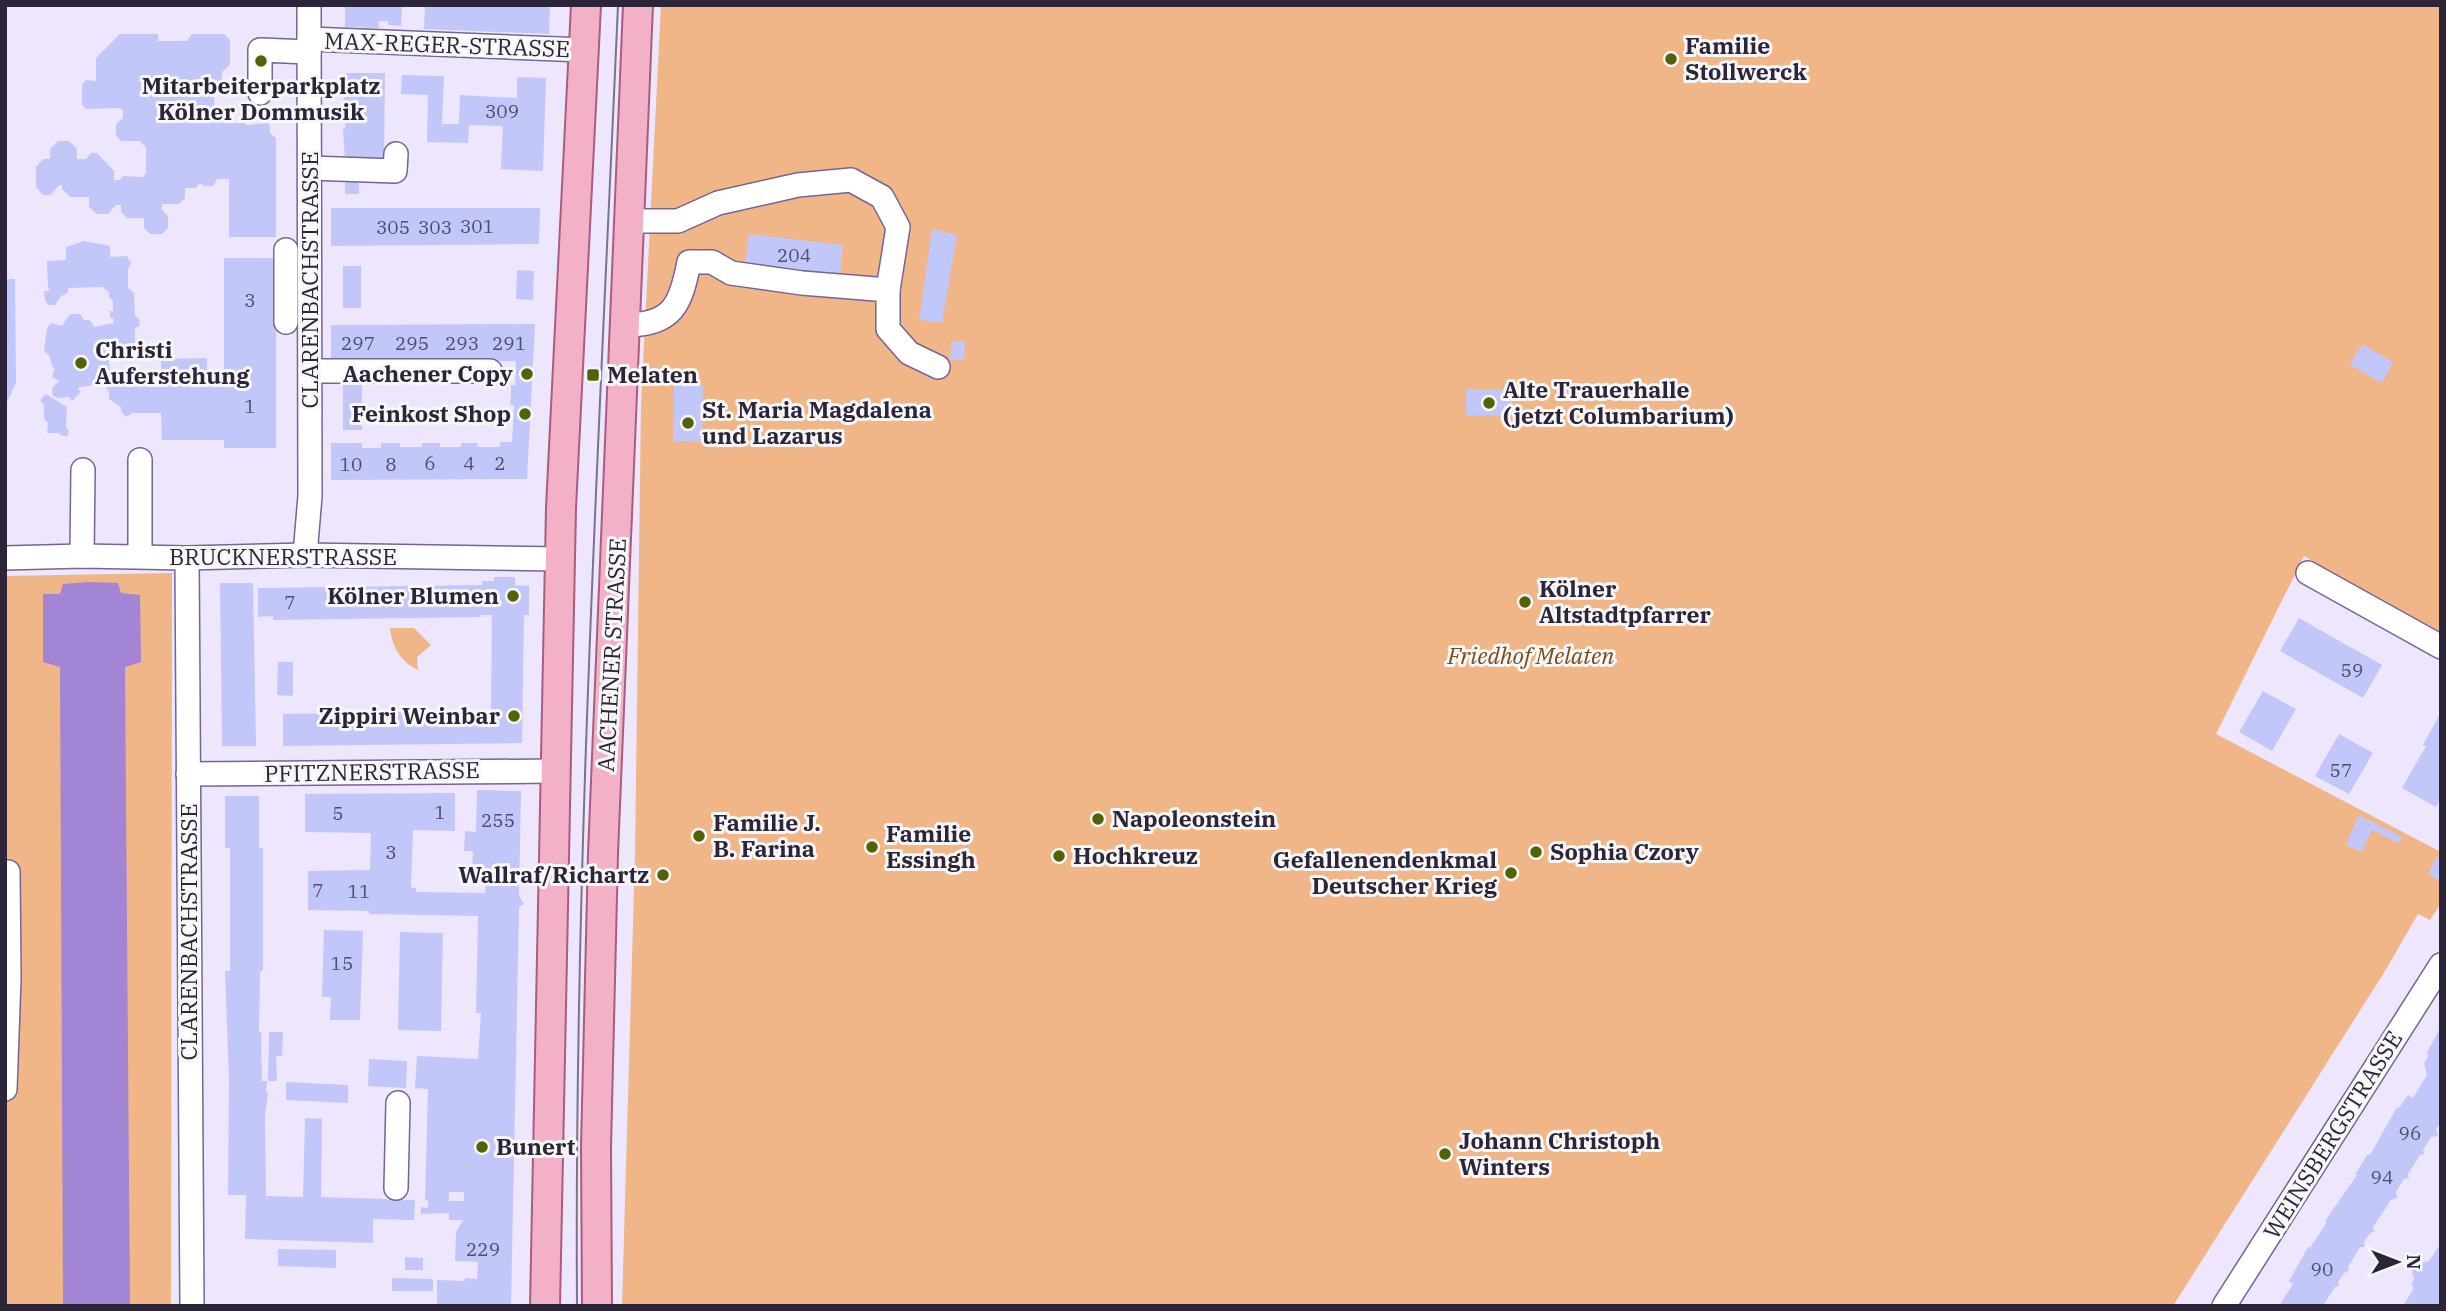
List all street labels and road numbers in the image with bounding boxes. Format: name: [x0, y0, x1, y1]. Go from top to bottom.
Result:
street label: MAX-REGER-STRASSE: [324, 25, 571, 63]
street label: CLARENBACHSTRASSE: [294, 151, 324, 409]
street label: AACHENER STRASSE: [590, 537, 632, 773]
street label: BRUCKNERSTRASSE: [169, 541, 397, 571]
street label: PFITZNERSTRASSE: [264, 754, 480, 788]
street label: CLARENBACHSTRASSE: [173, 803, 203, 1061]
street label: WEINSBERGSTRASSE: [2256, 1025, 2408, 1244]

